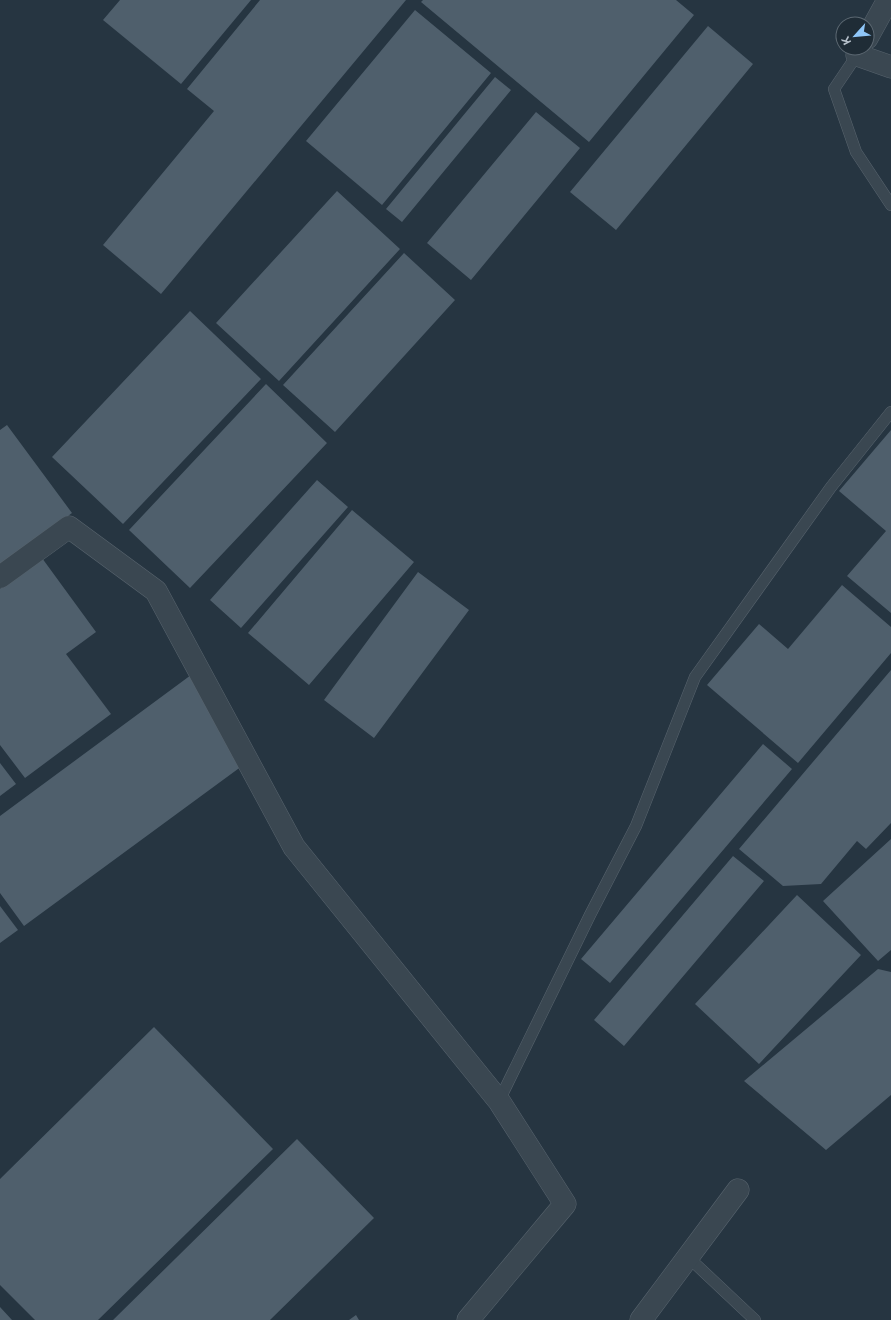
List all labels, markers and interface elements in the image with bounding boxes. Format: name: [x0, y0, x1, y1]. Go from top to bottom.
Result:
north arrow: [835, 16, 875, 56]
text: K: [838, 34, 854, 47]

